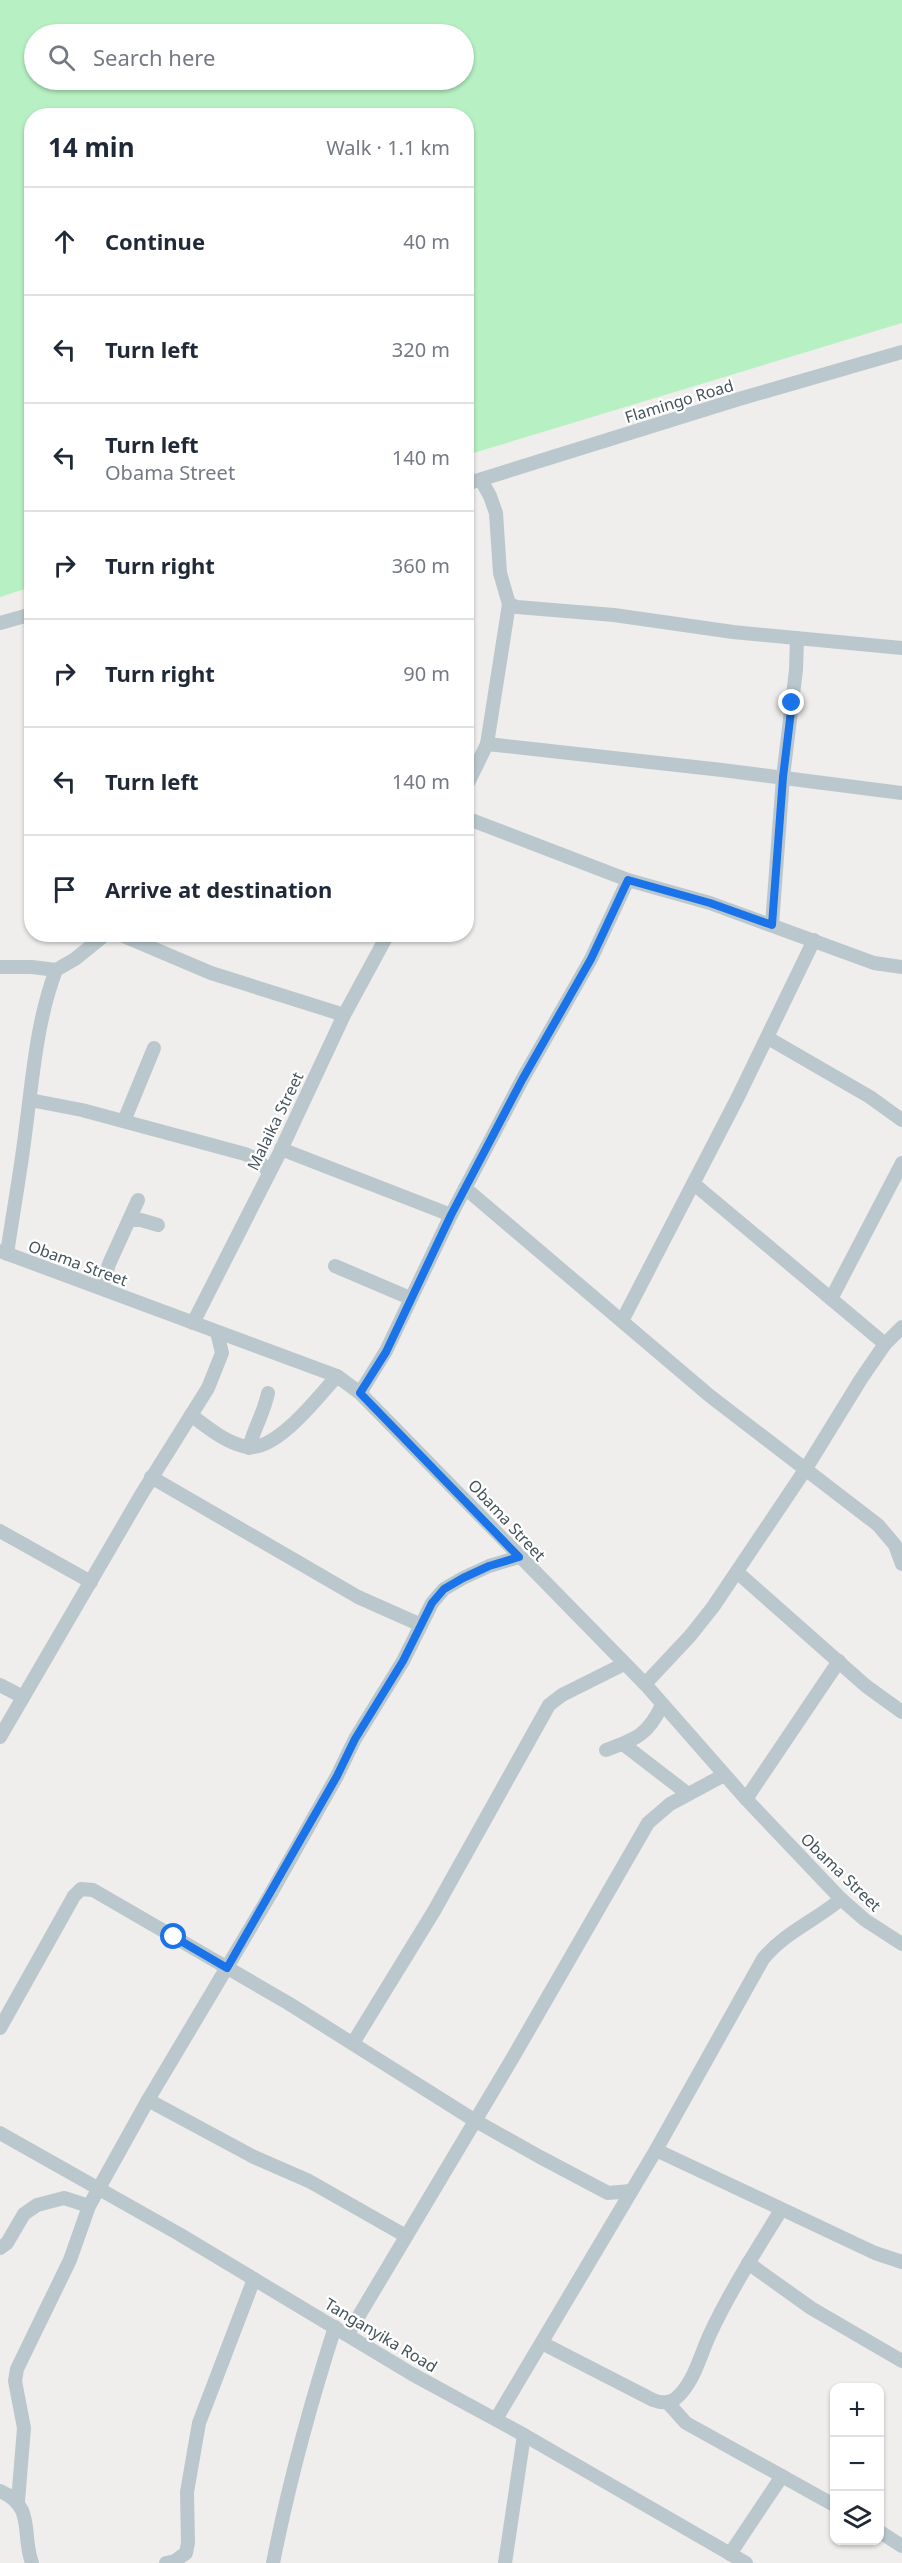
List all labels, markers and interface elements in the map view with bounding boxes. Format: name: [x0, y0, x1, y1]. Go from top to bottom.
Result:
search box: [24, 24, 474, 90]
icon: search: [45, 41, 78, 74]
text: Search here: [93, 42, 215, 72]
text: 14 min: [48, 129, 135, 165]
text: Walk · 1.1 km: [326, 134, 450, 161]
icon: ahead: [48, 225, 81, 258]
text: Continue: [105, 226, 205, 256]
text: 40 m: [403, 228, 450, 255]
icon: left: [48, 333, 81, 366]
text: Turn left: [105, 334, 199, 364]
text: 320 m: [392, 336, 450, 363]
street label: Flamingo Road: [622, 374, 736, 428]
text: Turn left: [105, 429, 199, 459]
icon: left: [48, 441, 81, 474]
text: 140 m: [392, 444, 450, 471]
text: Obama Street: [105, 459, 235, 486]
icon: right: [48, 549, 81, 582]
text: Turn right: [105, 550, 215, 580]
text: 360 m: [392, 552, 450, 579]
icon: right: [48, 657, 81, 690]
text: Turn right: [105, 658, 215, 688]
text: 90 m: [403, 660, 450, 687]
route end: [778, 689, 804, 715]
icon: left: [48, 765, 81, 798]
text: Turn left: [105, 766, 199, 796]
text: 140 m: [392, 768, 450, 795]
icon: arrive: [48, 873, 81, 906]
text: Arrive at destination: [105, 874, 332, 904]
street label: Malaika Street: [242, 1068, 308, 1174]
street label: Obama Street: [25, 1235, 131, 1291]
street label: Obama Street: [463, 1474, 551, 1566]
street label: Obama Street: [796, 1828, 886, 1916]
route start: [160, 1923, 186, 1949]
street label: Tanganyika Road: [321, 2293, 441, 2377]
map controls: [830, 2383, 884, 2545]
button: +: [830, 2383, 884, 2437]
button: −: [830, 2437, 884, 2491]
button: layers: [830, 2491, 884, 2545]

